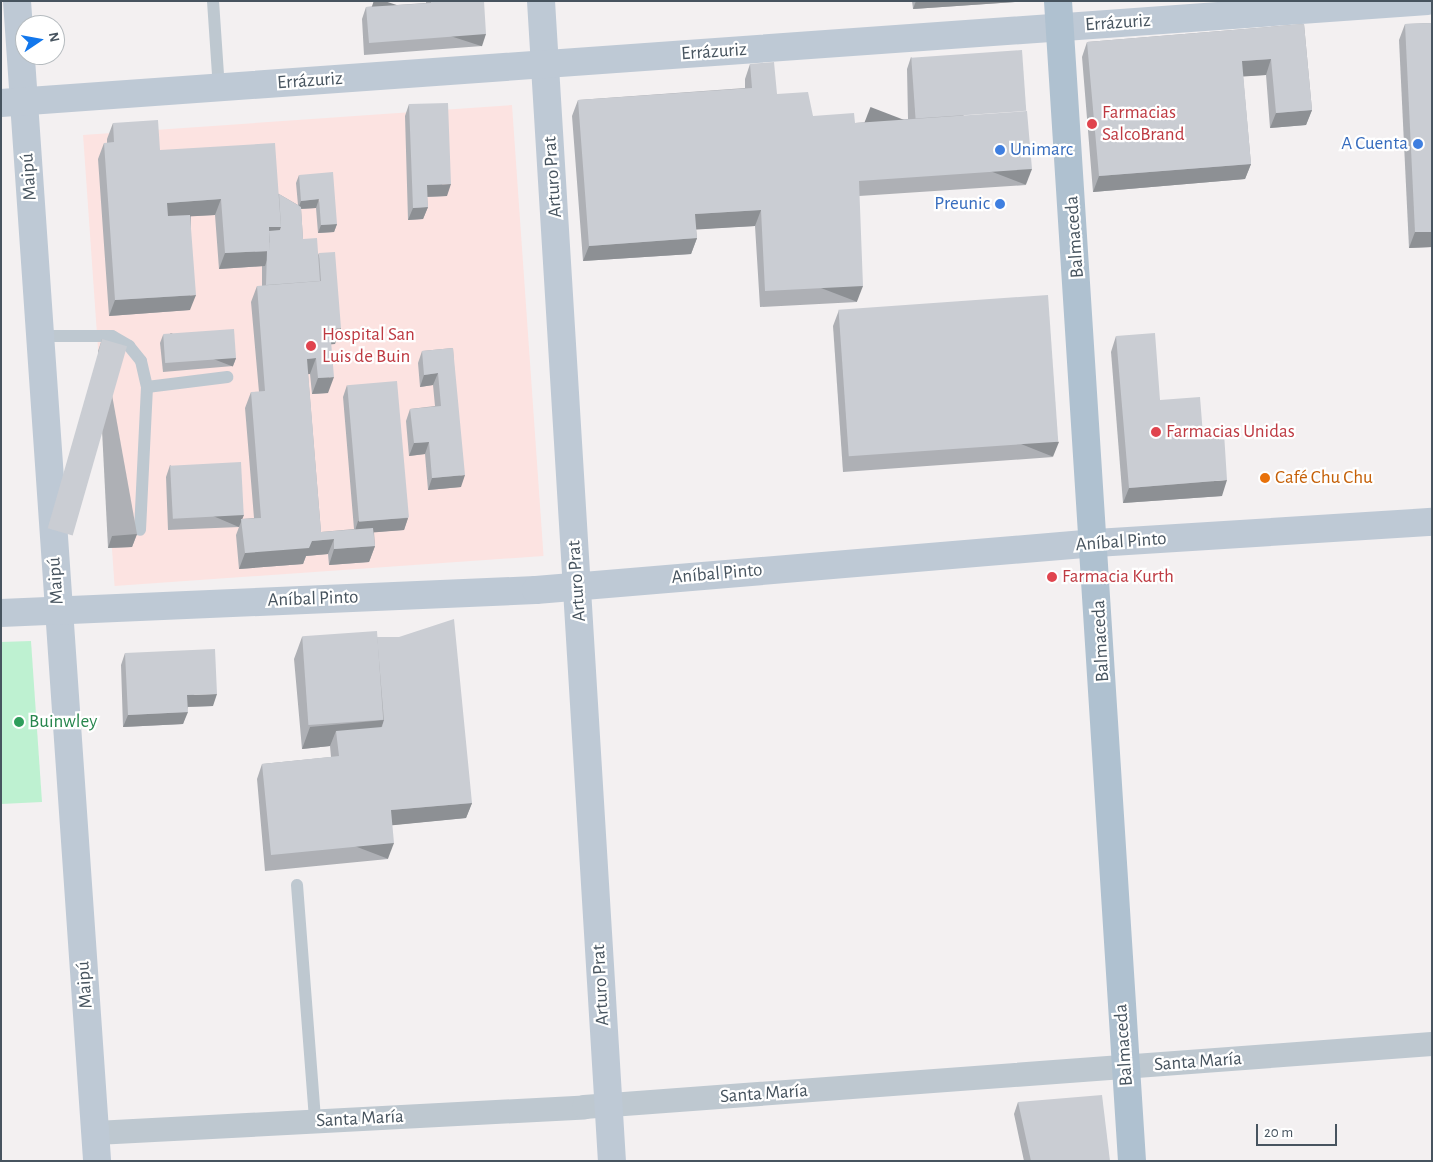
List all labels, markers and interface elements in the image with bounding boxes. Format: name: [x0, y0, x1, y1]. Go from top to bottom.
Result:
street label: Errázuriz: [1084, 9, 1152, 37]
north arrow: [15, 15, 65, 65]
text: N: [46, 31, 62, 43]
street label: Errázuriz: [680, 38, 748, 66]
street label: Errázuriz: [276, 67, 344, 95]
place label: Farmacias SalcoBrand: [1102, 102, 1185, 146]
marker: Farmacias SalcoBrand: [1086, 118, 1098, 130]
place label: A Cuenta: [1341, 133, 1408, 155]
street label: Arturo Prat: [539, 136, 567, 218]
marker: A Cuenta: [1412, 138, 1424, 150]
place label: Unimarc: [1010, 139, 1073, 161]
marker: Unimarc: [994, 144, 1006, 156]
street label: Maipú: [16, 152, 42, 202]
place label: Preunic: [934, 193, 990, 215]
street label: Balmaceda: [1061, 195, 1089, 279]
marker: Preunic: [994, 198, 1006, 210]
place label: Hospital San Luis de Buin: [322, 324, 415, 368]
marker: Hospital San Luis de Buin: [304, 339, 318, 353]
place label: Farmacias Unidas: [1166, 421, 1295, 443]
marker: Farmacias Unidas: [1150, 426, 1162, 438]
place label: Café Chu Chu: [1275, 467, 1373, 489]
marker: Café Chu Chu: [1259, 472, 1271, 484]
street label: Aníbal Pinto: [1075, 527, 1167, 557]
street label: Arturo Prat: [563, 540, 591, 622]
street label: Maipú: [43, 556, 69, 606]
street label: Aníbal Pinto: [671, 559, 763, 589]
place label: Farmacia Kurth: [1062, 566, 1174, 588]
marker: Farmacia Kurth: [1046, 571, 1058, 583]
street label: Aníbal Pinto: [267, 586, 359, 612]
street label: Balmaceda: [1087, 599, 1115, 683]
place label: Buinwley: [29, 711, 97, 733]
marker: Buinwley: [13, 716, 25, 728]
street label: Arturo Prat: [587, 944, 615, 1026]
street label: Maipú: [72, 960, 98, 1010]
street label: Balmaceda: [1110, 1003, 1138, 1087]
street label: Santa María: [1153, 1048, 1243, 1076]
street label: Santa María: [719, 1080, 809, 1108]
street label: Santa María: [316, 1105, 404, 1133]
scale bar: [1258, 1114, 1339, 1146]
text: 20 m: [1264, 1125, 1293, 1140]

